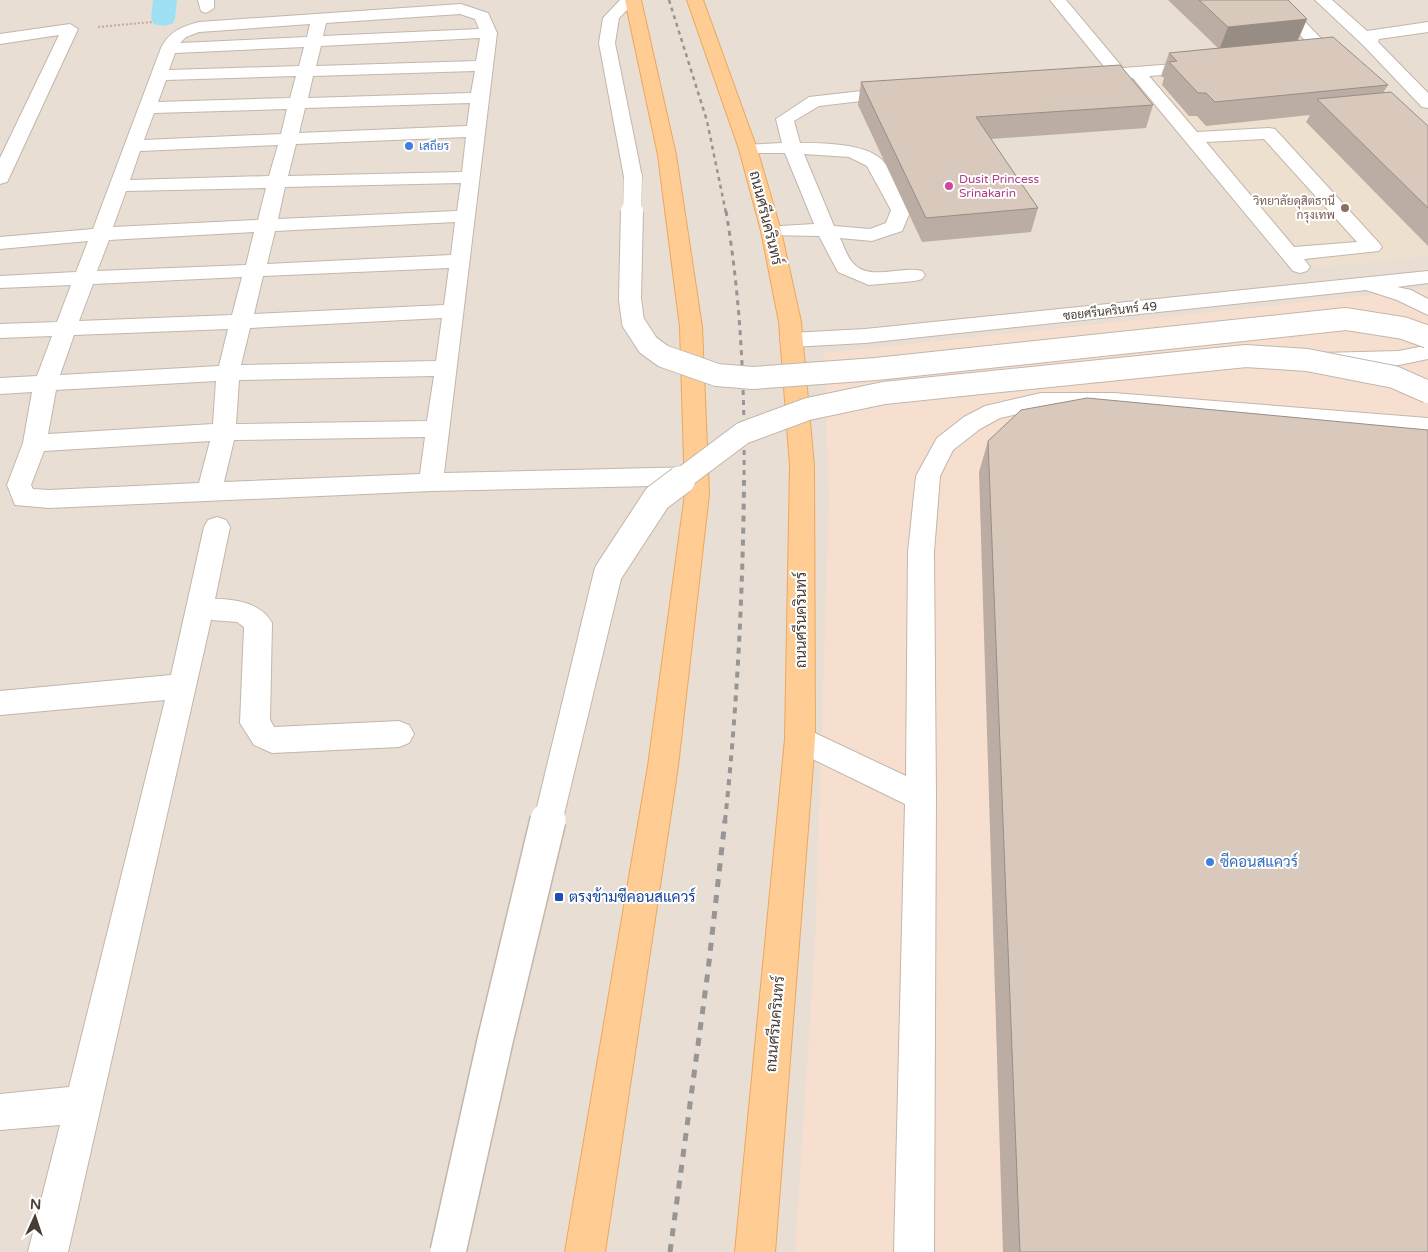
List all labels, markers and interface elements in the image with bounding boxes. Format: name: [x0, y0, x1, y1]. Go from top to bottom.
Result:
place label: เสถียร: [419, 138, 450, 153]
marker: เสถียร: [403, 140, 415, 152]
street label: ถนนศรีนครินทร์: [746, 169, 787, 267]
place label: Dusit Princess Srinakarin: [959, 172, 1039, 200]
marker: Dusit Princess Srinakarin: [943, 180, 955, 192]
place label: วิทยาลัยดุสิตธานี กรุงเทพ: [1252, 193, 1335, 224]
marker: วิทยาลัยดุสิตธานี กรุงเทพ: [1339, 202, 1351, 214]
street label: ซอยศรีนครินทร์ 49: [1062, 298, 1158, 323]
street label: ถนนศรีนครินทร์: [791, 572, 810, 668]
place label: ซีคอนสแควร์: [1220, 852, 1298, 871]
marker: ซีคอนสแควร์: [1204, 856, 1216, 868]
place label: ตรงข้ามซีคอนสแควร์: [569, 887, 696, 906]
marker: ตรงข้ามซีคอนสแควร์: [553, 891, 565, 903]
street label: ถนนศรีนครินทร์: [761, 975, 788, 1073]
north arrow: [10, 1192, 60, 1242]
text: N: [30, 1196, 42, 1213]

